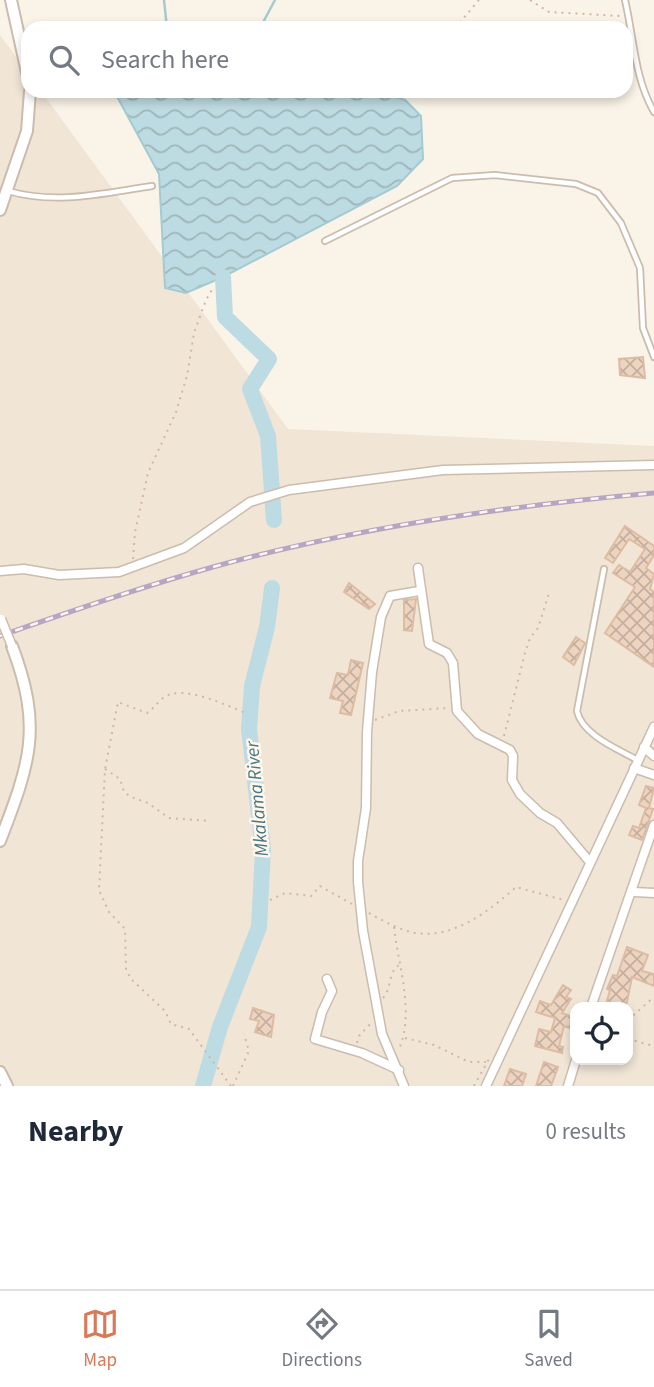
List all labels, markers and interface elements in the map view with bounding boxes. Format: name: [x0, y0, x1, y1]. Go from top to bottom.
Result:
search box: [21, 21, 633, 98]
icon: search: [45, 41, 83, 79]
text: Search here: [101, 41, 229, 78]
water label: Mkalama River: [239, 739, 276, 858]
map controls: [570, 1002, 633, 1065]
button: locate: [570, 1002, 633, 1065]
text: Nearby: [28, 1110, 123, 1153]
text: 0 results: [546, 1115, 626, 1148]
tab: Map: [81, 1305, 119, 1374]
tab: Directions: [282, 1305, 362, 1374]
tab: Saved: [524, 1305, 573, 1374]

